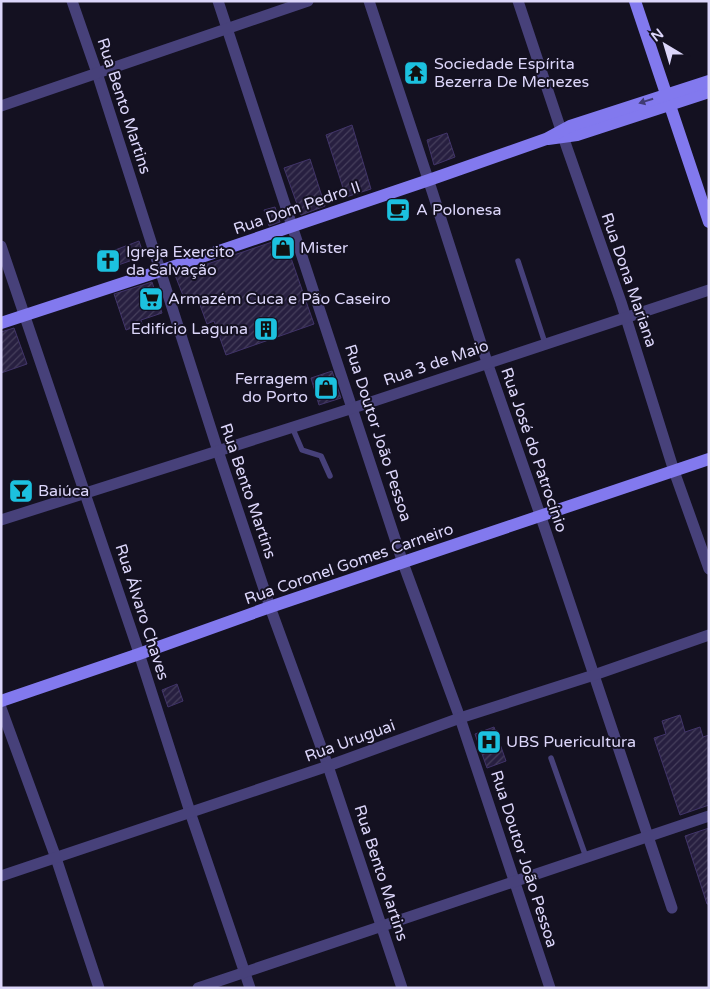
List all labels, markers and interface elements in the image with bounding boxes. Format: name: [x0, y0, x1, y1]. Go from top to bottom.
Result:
north arrow: [640, 20, 690, 70]
text: N: [648, 25, 667, 45]
street label: Rua Bento Martins: [93, 35, 155, 177]
place label: Sociedade Espírita Bezerra De Menezes: [434, 54, 589, 92]
temple icon: Sociedade Espírita Bezerra De Menezes: [403, 60, 429, 86]
one-way arrow: [638, 98, 653, 105]
street label: Rua Dom Pedro II: [231, 177, 363, 239]
cafe icon: A Polonesa: [385, 197, 411, 223]
place label: A Polonesa: [416, 200, 502, 220]
street label: Rua Dona Mariana: [597, 210, 661, 350]
shop icon: Mister: [270, 235, 296, 261]
place label: Mister: [300, 238, 349, 258]
place label: Igreja Exercito da Salvação: [126, 242, 234, 280]
church icon: Igreja Exercito da Salvação: [95, 248, 121, 274]
supermarket icon: Armazém Cuca e Pão Caseiro: [138, 286, 164, 312]
place label: Armazém Cuca e Pão Caseiro: [168, 289, 391, 309]
building icon: Edifício Laguna: [253, 316, 279, 342]
place label: Edifício Laguna: [131, 319, 248, 339]
street label: Rua 3 de Maio: [381, 336, 491, 390]
street label: Rua Doutor João Pessoa: [340, 342, 416, 524]
street label: Rua José do Patrocínio: [496, 365, 572, 535]
place label: Ferragem do Porto: [235, 369, 308, 407]
shop icon: Ferragem do Porto: [313, 375, 339, 401]
street label: Rua Bento Martins: [215, 421, 281, 561]
bar icon: Baiúca: [8, 478, 34, 504]
place label: Baiúca: [38, 481, 89, 501]
street label: Rua Coronel Gomes Carneiro: [242, 519, 456, 609]
street label: Rua Álvaro Chaves: [111, 541, 173, 683]
street label: Rua Uruguai: [302, 715, 398, 767]
hospital icon: UBS Puericultura: [476, 729, 502, 755]
place label: UBS Puericultura: [506, 732, 636, 752]
street label: Rua Doutor João Pessoa: [486, 768, 562, 950]
street label: Rua Bento Martins: [350, 802, 412, 944]

